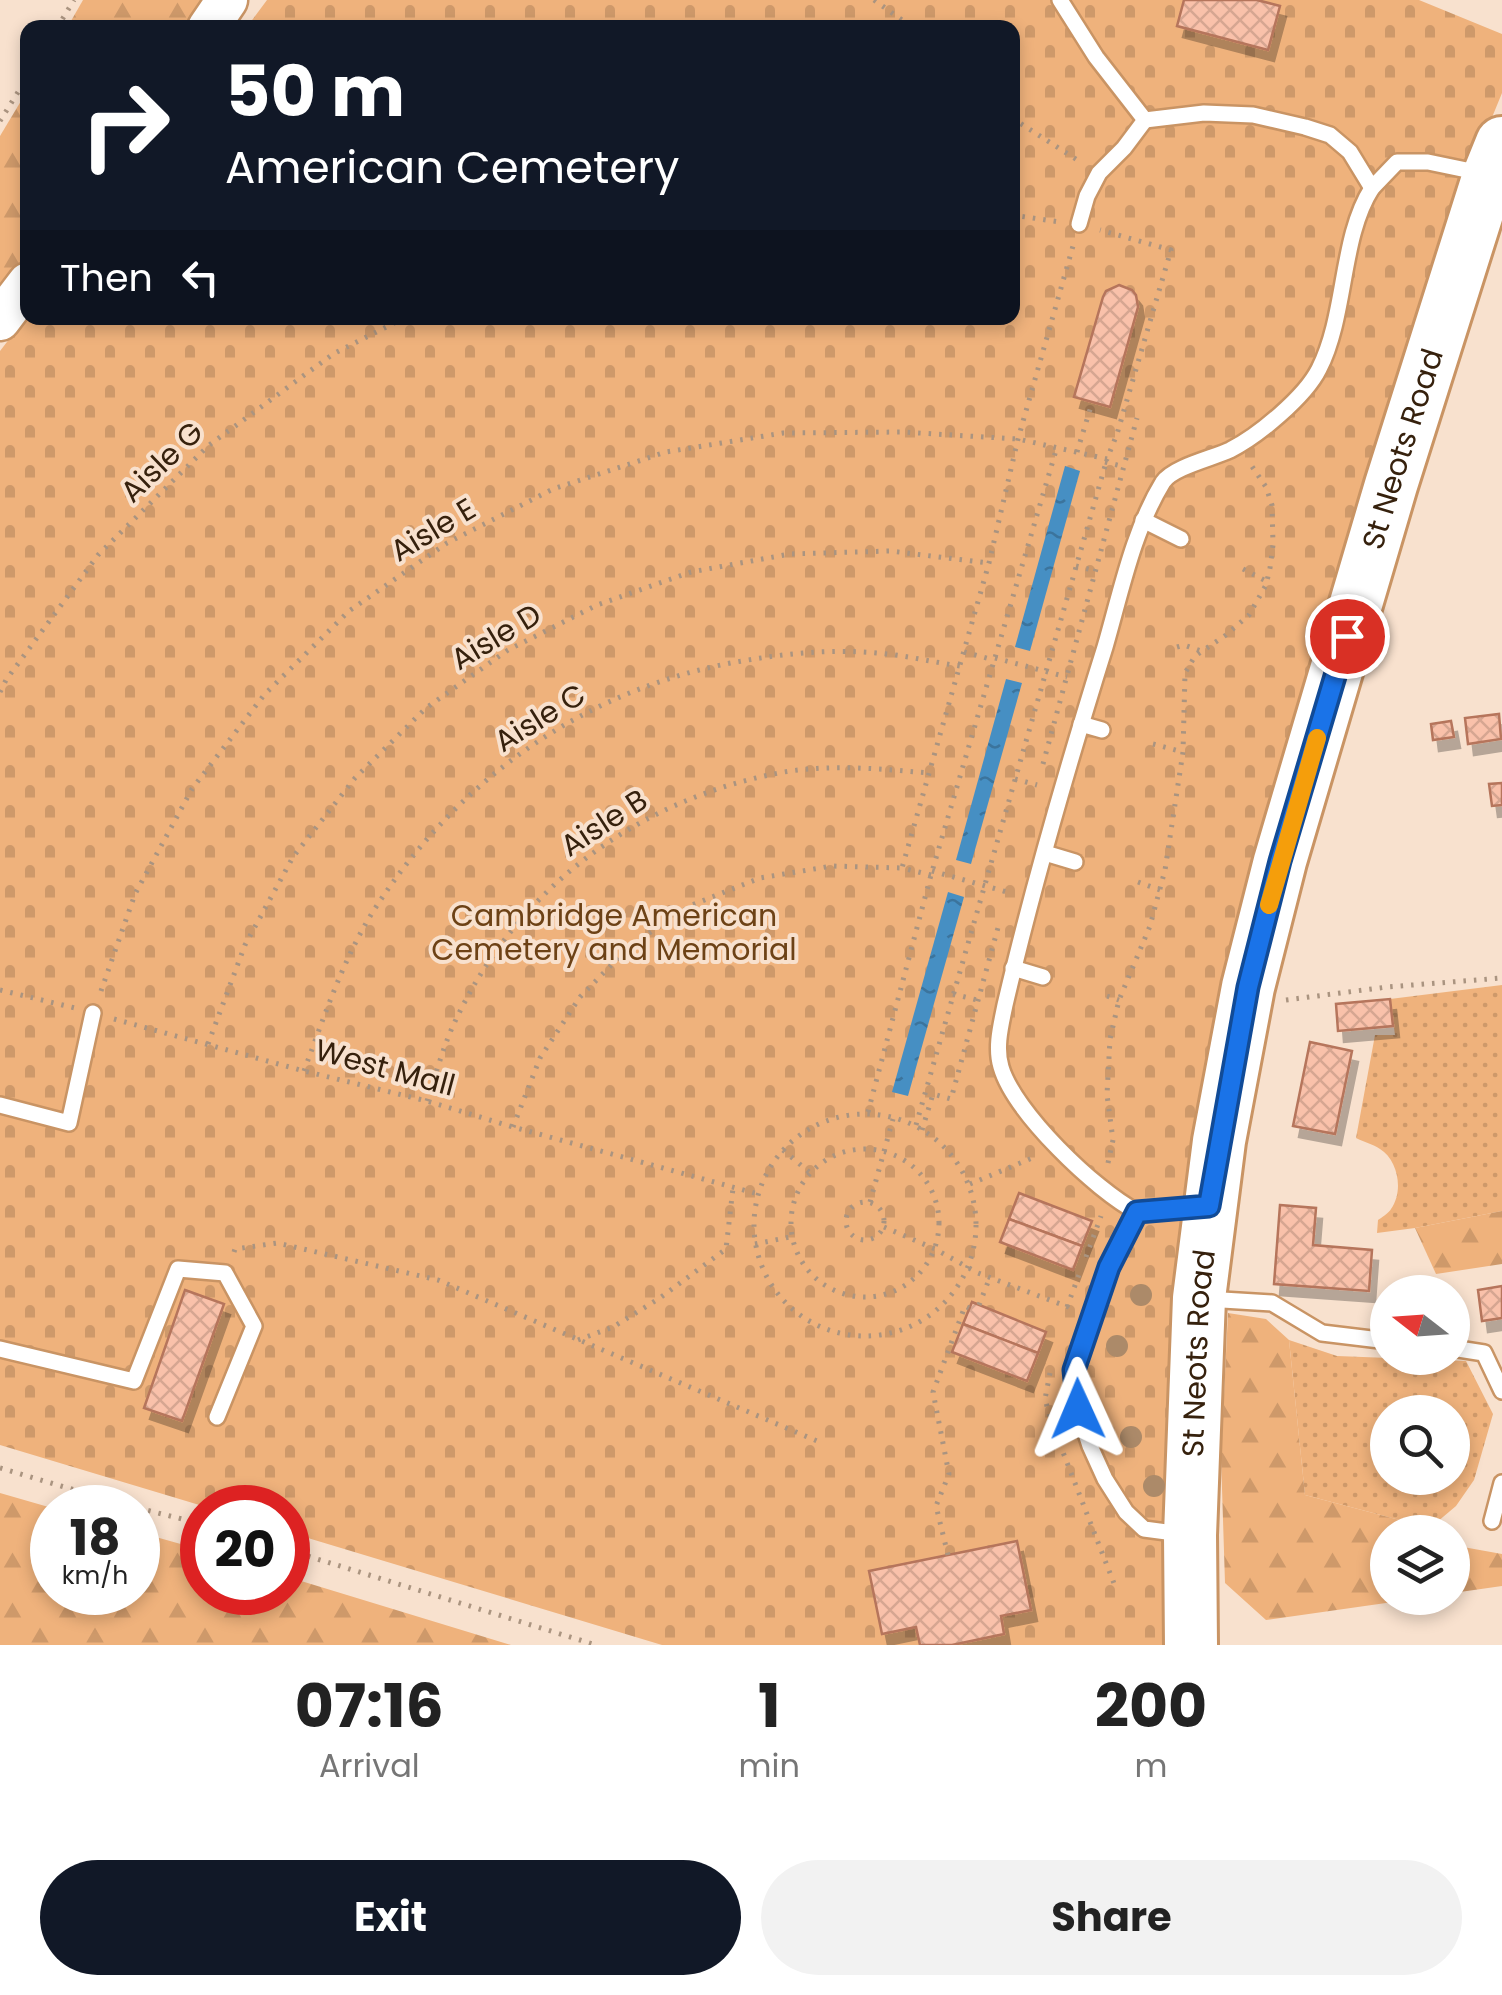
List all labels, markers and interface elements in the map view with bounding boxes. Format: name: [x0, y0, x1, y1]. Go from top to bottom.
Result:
text: 50 m: [225, 42, 405, 141]
icon: right: [60, 60, 190, 190]
text: American Cemetery: [225, 136, 679, 199]
icon: left: [173, 250, 228, 305]
text: Then: [60, 251, 153, 304]
street label: St Neots Road: [1351, 343, 1454, 554]
street label: Aisle G: [111, 411, 213, 512]
street label: Aisle E: [382, 487, 484, 572]
street label: Aisle D: [442, 593, 549, 680]
pin: [1305, 594, 1390, 679]
icon: arrive: [1320, 609, 1375, 664]
street label: Aisle C: [486, 673, 594, 762]
street label: Aisle B: [552, 779, 656, 867]
park label: Cambridge American Cemetery and Memorial: [431, 894, 797, 971]
street label: West Mall: [310, 1028, 460, 1107]
street label: St Neots Road: [1171, 1247, 1226, 1458]
north arrow: [1370, 1275, 1470, 1375]
map controls: [1370, 1275, 1470, 1615]
position arrow: [1026, 1357, 1130, 1461]
button: search: [1370, 1395, 1470, 1495]
speed limit sign: 20: [180, 1485, 310, 1615]
text: 18: [69, 1502, 121, 1573]
button: layers: [1370, 1515, 1470, 1615]
text: km/h: [62, 1558, 128, 1593]
text: 07:16: [295, 1664, 444, 1748]
text: 1: [758, 1664, 781, 1748]
text: 200: [1095, 1664, 1207, 1748]
text: Arrival: [319, 1743, 420, 1788]
text: min: [739, 1743, 800, 1788]
text: m: [1134, 1743, 1167, 1788]
button: Exit: [40, 1860, 741, 1975]
button: Share: [761, 1860, 1462, 1975]

